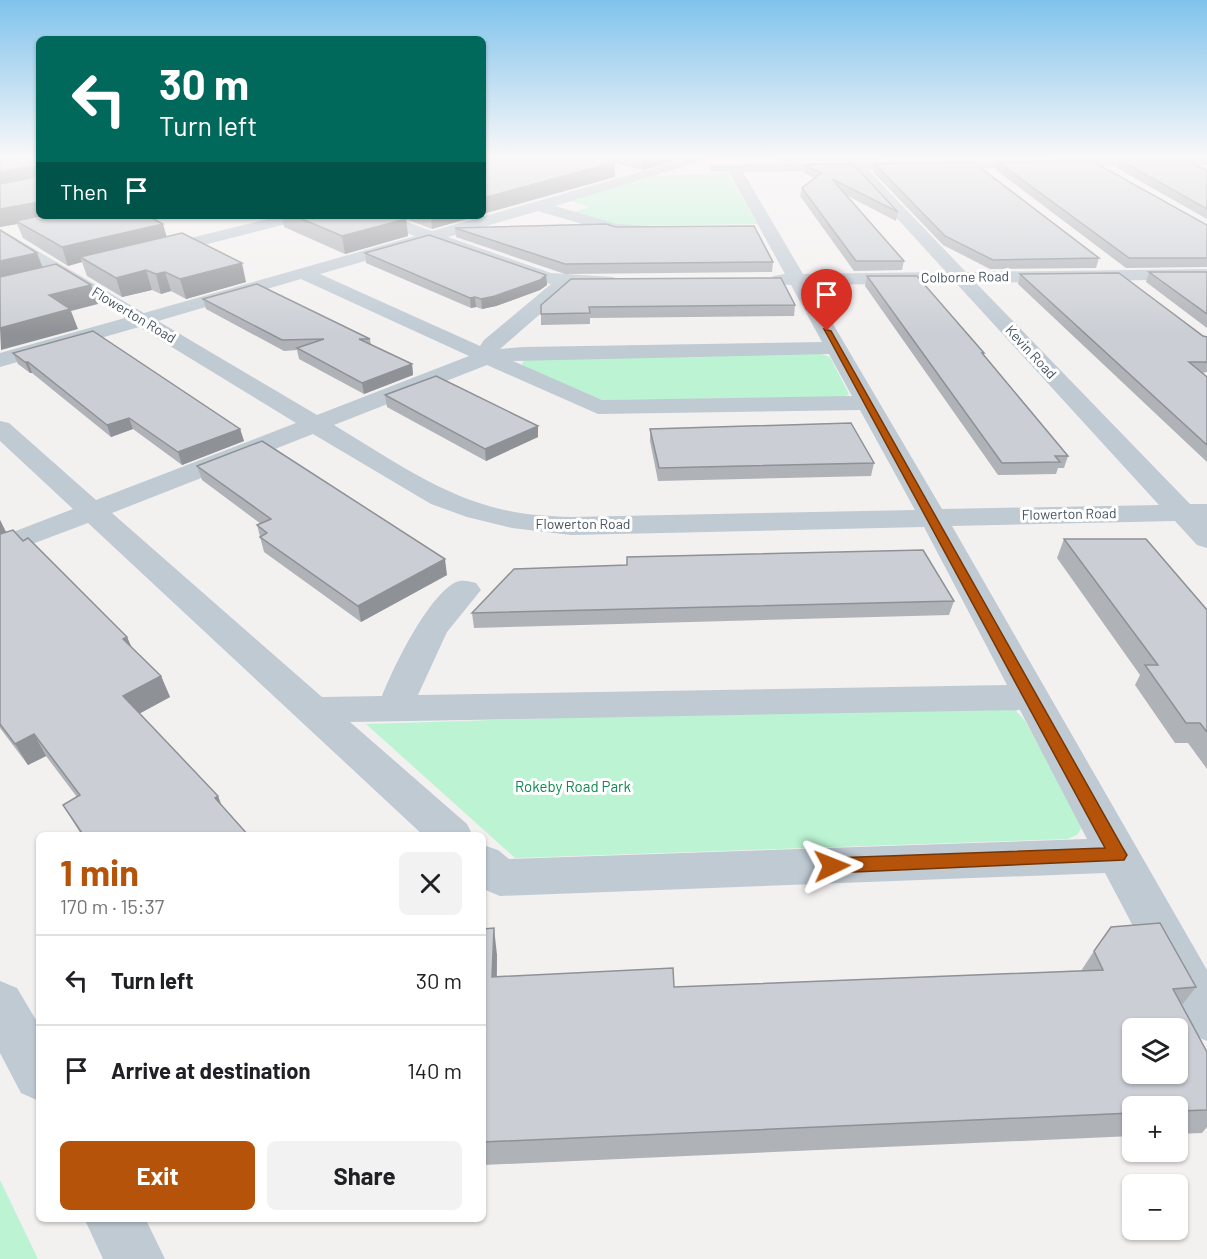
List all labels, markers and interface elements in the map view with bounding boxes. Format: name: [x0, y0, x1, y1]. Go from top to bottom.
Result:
text: 30 m: [159, 58, 249, 108]
icon: left: [60, 60, 138, 138]
text: Turn left: [159, 109, 257, 141]
icon: arrive: [120, 174, 153, 207]
text: Then: [60, 178, 108, 204]
street label: Colborne Road: [921, 267, 1009, 286]
pin: [801, 269, 852, 331]
icon: arrive: [810, 278, 843, 311]
street label: Flowerton Road: [89, 283, 179, 346]
street label: Kevin Road: [1002, 321, 1060, 382]
street label: Flowerton Road: [1021, 504, 1117, 523]
street label: Flowerton Road: [536, 515, 630, 532]
park label: Rokeby Road Park: [515, 777, 632, 795]
position arrow: [800, 834, 864, 898]
text: 1 min: [60, 850, 139, 893]
button: close: [399, 852, 462, 915]
text: 170 m · 15:37: [60, 894, 164, 918]
icon: left: [60, 964, 93, 997]
text: Turn left: [111, 967, 194, 993]
text: 30 m: [416, 967, 462, 993]
map controls: [1122, 1018, 1188, 1240]
button: layers: [1122, 1018, 1188, 1084]
icon: arrive: [60, 1054, 93, 1087]
text: Arrive at destination: [111, 1057, 310, 1083]
text: 140 m: [407, 1057, 462, 1083]
button: +: [1122, 1096, 1188, 1162]
button: Exit: [60, 1141, 255, 1210]
button: Share: [267, 1141, 462, 1210]
button: −: [1122, 1174, 1188, 1240]

